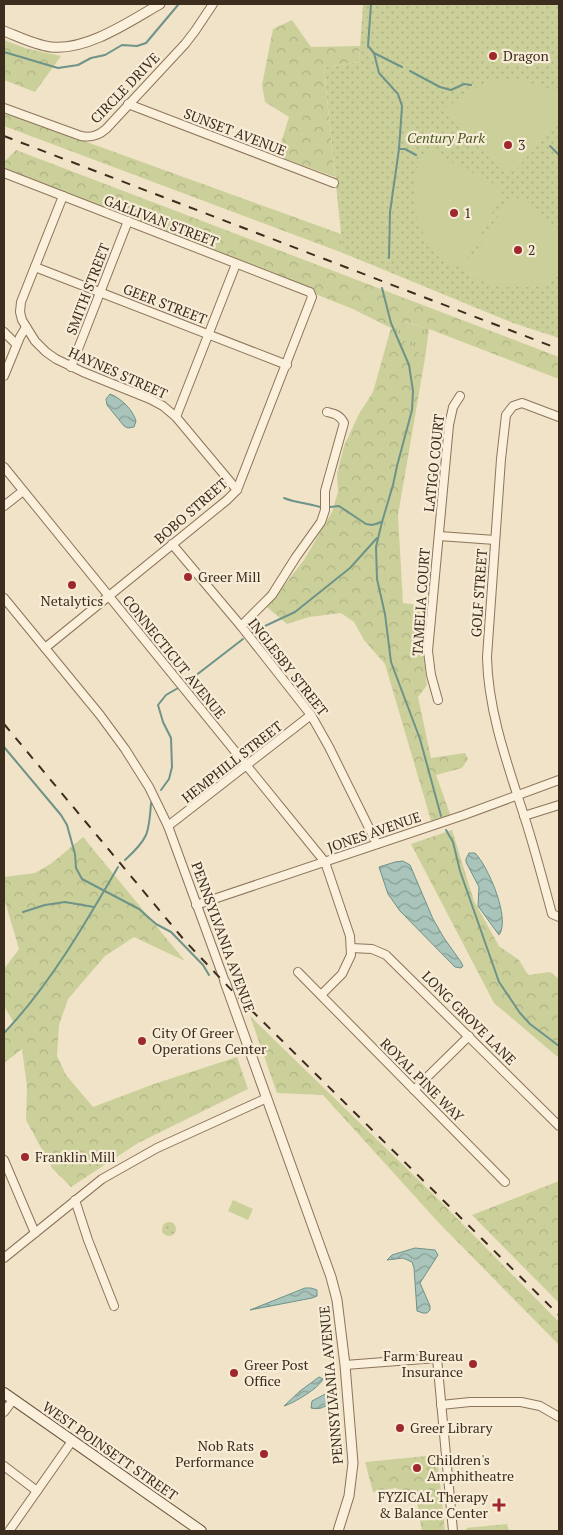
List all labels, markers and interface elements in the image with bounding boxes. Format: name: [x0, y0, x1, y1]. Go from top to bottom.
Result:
place label: Dragon: [503, 46, 549, 65]
street label: CIRCLE DRIVE: [86, 48, 163, 127]
marker: Dragon: [487, 50, 499, 62]
street label: SUNSET AVENUE: [181, 103, 289, 160]
park label: Century Park: [407, 128, 485, 147]
place label: 3: [518, 135, 525, 154]
marker: 3: [502, 139, 514, 151]
street label: GALLIVAN STREET: [101, 190, 221, 251]
place label: 1: [464, 203, 471, 222]
marker: 1: [448, 207, 460, 219]
street label: SMITH STREET: [61, 240, 114, 337]
place label: 2: [528, 240, 535, 259]
marker: 2: [512, 244, 524, 256]
street label: GEER STREET: [121, 279, 210, 328]
street label: HAYNES STREET: [66, 342, 171, 403]
street label: LATIGO COURT: [419, 413, 448, 513]
street label: BOBO STREET: [150, 473, 232, 548]
street label: TAMELIA COURT: [407, 547, 434, 657]
street label: GOLF STREET: [466, 548, 491, 638]
place label: Greer Mill: [198, 567, 261, 586]
marker: Greer Mill: [182, 571, 194, 583]
marker: Netalytics: [66, 579, 78, 591]
place label: Netalytics: [41, 591, 103, 610]
street label: CONNECTICUT AVENUE: [119, 591, 230, 722]
street label: INGLESBY STREET: [244, 614, 333, 720]
street label: HEMPHILL STREET: [177, 716, 286, 807]
street label: JONES AVENUE: [324, 807, 423, 856]
street label: PENNSYLVANIA AVENUE: [187, 859, 260, 1015]
street label: LONG GROVE LANE: [418, 966, 521, 1069]
place label: City Of Greer Operations Center: [152, 1023, 267, 1058]
street label: ROYAL PINE WAY: [376, 1034, 469, 1126]
marker: City Of Greer Operations Center: [136, 1035, 148, 1047]
place label: Franklin Mill: [35, 1147, 116, 1166]
marker: Franklin Mill: [19, 1151, 31, 1163]
street label: PENNSYLVANIA AVENUE: [314, 1305, 347, 1465]
place label: Farm Bureau Insurance: [383, 1346, 463, 1381]
place label: Greer Post Office: [244, 1355, 310, 1390]
marker: Farm Bureau Insurance: [467, 1358, 479, 1370]
marker: Greer Post Office: [228, 1367, 240, 1379]
street label: WEST POINSETT STREET: [39, 1397, 182, 1505]
place label: Greer Library: [410, 1418, 493, 1437]
marker: Greer Library: [394, 1422, 406, 1434]
place label: Nob Rats Performance: [175, 1436, 254, 1471]
marker: Nob Rats Performance: [258, 1448, 270, 1460]
place label: Children's Amphitheatre: [427, 1450, 514, 1485]
marker: Children's Amphitheatre: [411, 1462, 423, 1474]
place label: FYZICAL Therapy & Balance Center: [378, 1487, 489, 1522]
marker: FYZICAL Therapy & Balance Center: [492, 1498, 506, 1512]

